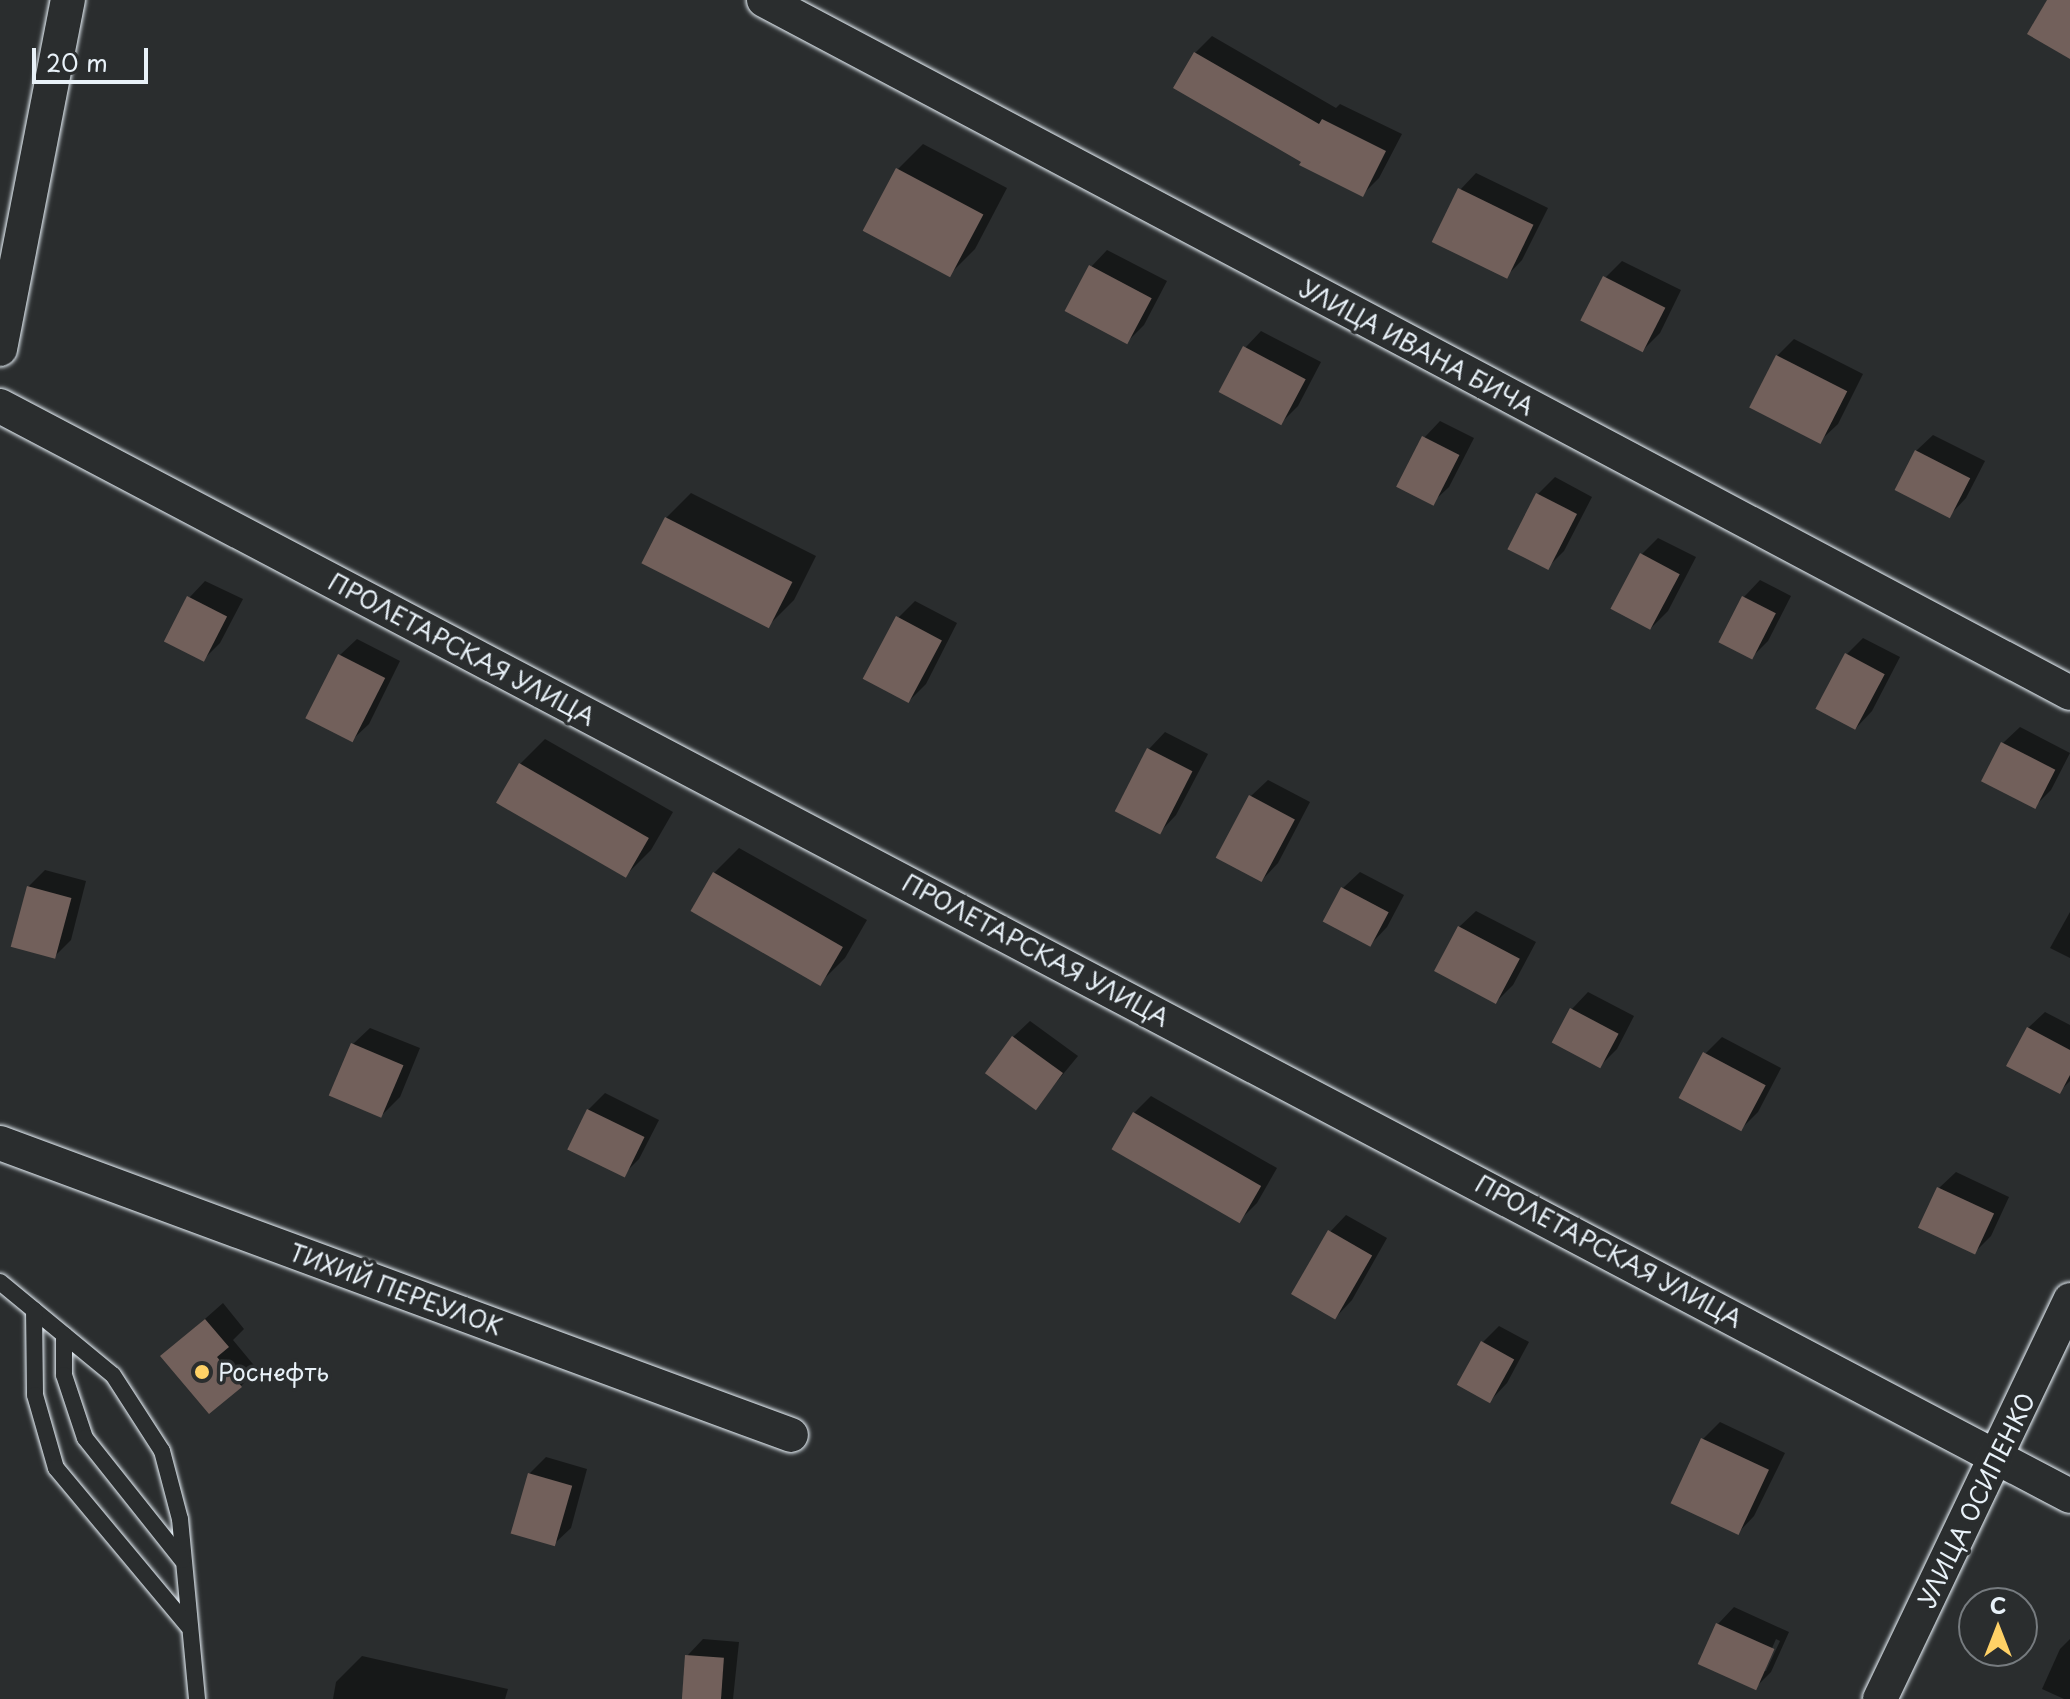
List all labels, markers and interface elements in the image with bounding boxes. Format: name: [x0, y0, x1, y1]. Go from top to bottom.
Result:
scale bar: [36, 32, 152, 82]
text: 20 m: [46, 44, 108, 80]
street label: УЛИЦА ИВАНА БИЧА: [1294, 272, 1540, 422]
street label: ПРОЛЕТАРСКАЯ УЛИЦА: [324, 567, 600, 731]
street label: ПРОЛЕТАРСКАЯ УЛИЦА: [898, 868, 1174, 1032]
street label: ПРОЛЕТАРСКАЯ УЛИЦА: [1471, 1169, 1747, 1333]
street label: ТИХИЙ ПЕРЕУЛОК: [285, 1237, 507, 1341]
place label: Роснефть: [218, 1358, 329, 1386]
marker: Роснефть: [193, 1363, 211, 1381]
street label: УЛИЦА ОСИПЕНКО: [1911, 1387, 2041, 1613]
north arrow: [1958, 1587, 2038, 1667]

